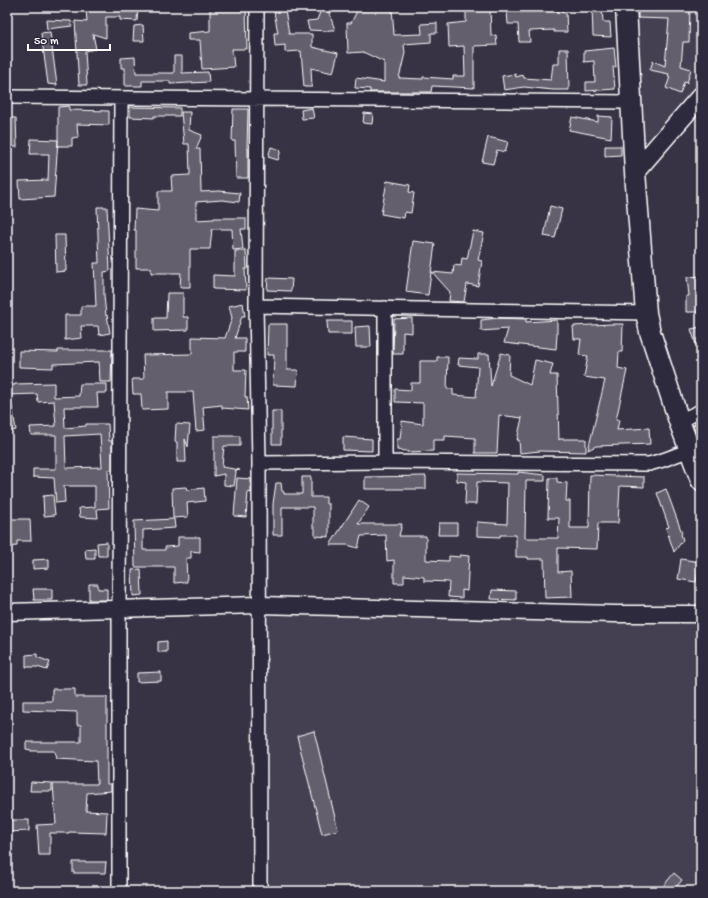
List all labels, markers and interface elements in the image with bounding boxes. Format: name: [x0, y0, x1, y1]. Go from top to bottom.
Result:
scale bar: [28, 26, 110, 52]
text: 50 m: [34, 35, 59, 49]

